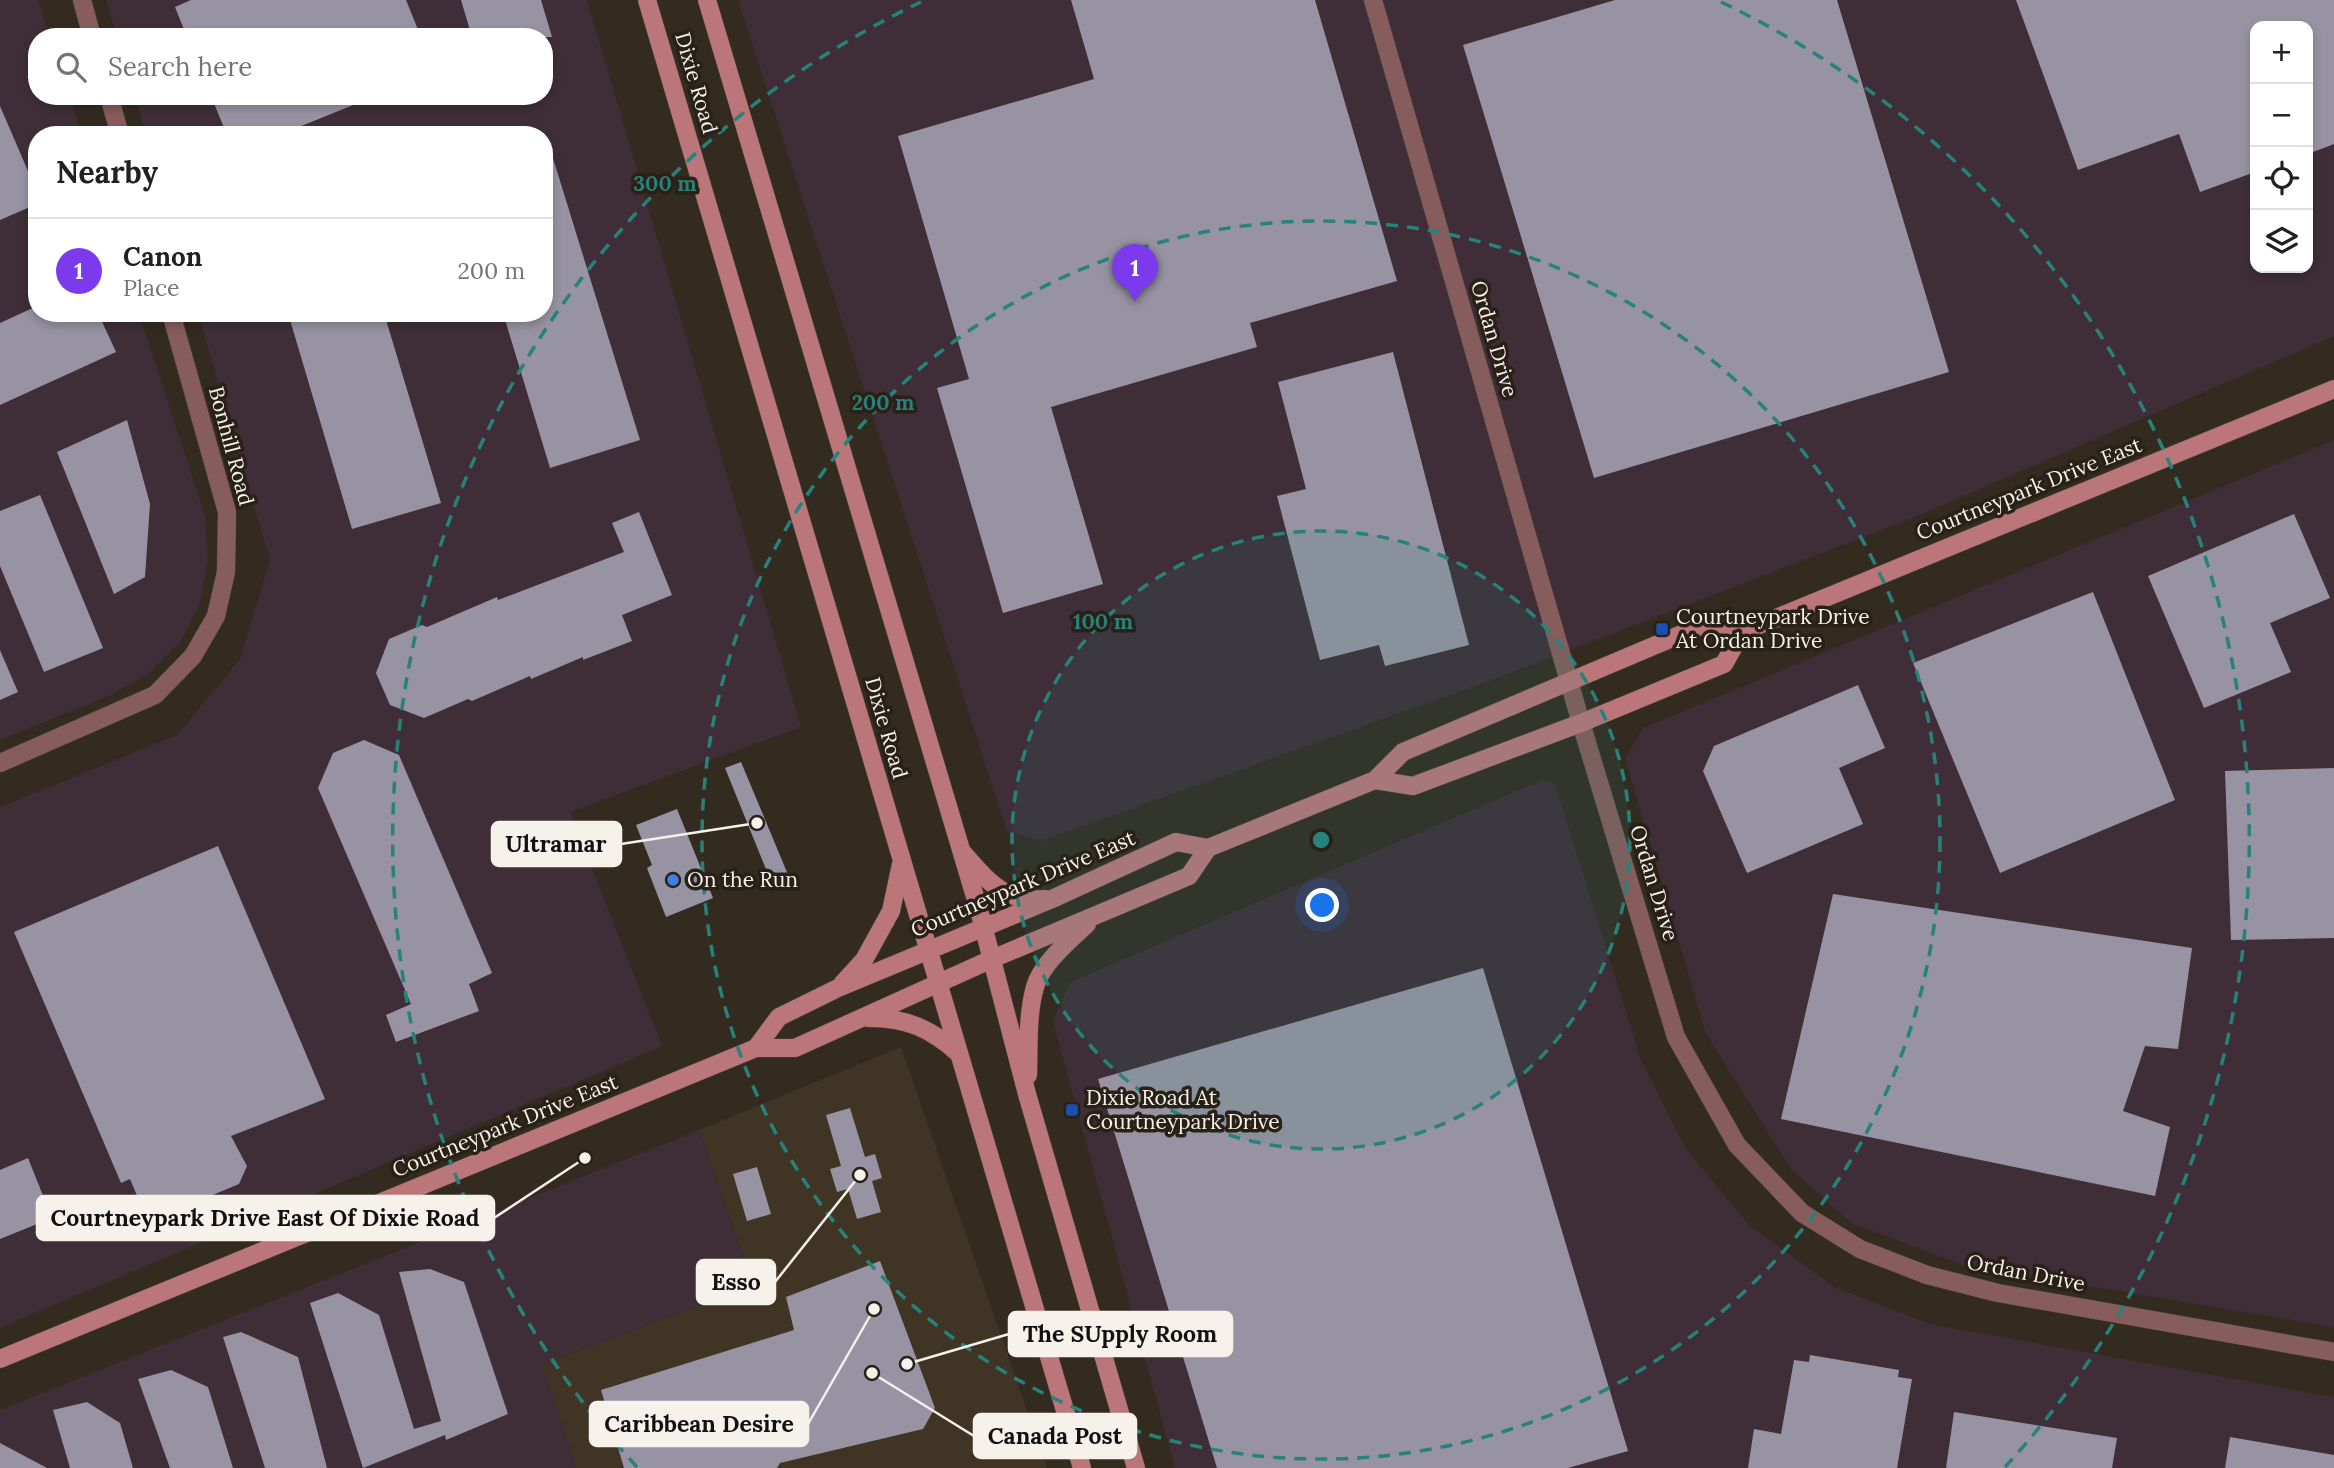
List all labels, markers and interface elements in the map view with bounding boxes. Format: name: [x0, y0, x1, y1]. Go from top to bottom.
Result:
map controls: [2250, 21, 2313, 273]
button: +: [2250, 21, 2313, 84]
search box: [28, 28, 553, 105]
street label: Dixie Road: [669, 29, 724, 137]
icon: search: [52, 48, 90, 86]
text: Search here: [108, 50, 252, 83]
button: −: [2250, 84, 2313, 147]
button: locate: [2250, 147, 2313, 210]
text: Nearby: [56, 153, 158, 191]
text: 300 m: [633, 170, 697, 197]
button: layers: [2250, 210, 2313, 273]
text: Canon: [123, 240, 202, 273]
pin: 1: [1112, 244, 1158, 302]
text: 1: [74, 256, 84, 285]
text: 200 m: [457, 256, 525, 285]
text: Place: [123, 273, 180, 302]
street label: Ordan Drive: [1465, 278, 1524, 400]
street label: Bonhill Road: [203, 383, 260, 508]
text: 200 m: [852, 389, 914, 416]
street label: Courtneypark Drive East: [1912, 431, 2146, 546]
place label: Courtneypark Drive At Ordan Drive: [1675, 603, 1870, 654]
text: 100 m: [1073, 608, 1133, 635]
marker: Courtneypark Drive At Ordan Drive: [1654, 621, 1670, 637]
street label: Dixie Road: [859, 674, 914, 782]
callout: Ultramar: [492, 822, 621, 866]
street label: Ordan Drive: [1624, 822, 1685, 944]
street label: Courtneypark Drive East: [907, 824, 1140, 943]
centre of rings: [1309, 828, 1333, 852]
text: Ultramar: [505, 829, 607, 858]
place label: On the Run: [687, 866, 798, 893]
marker: On the Run: [665, 872, 681, 888]
your location: [1305, 888, 1339, 922]
street label: Courtneypark Drive East: [388, 1068, 622, 1183]
place label: Dixie Road At Courtneypark Drive: [1086, 1084, 1280, 1135]
marker: Dixie Road At Courtneypark Drive: [1064, 1102, 1080, 1118]
callout: Courtneypark Drive East Of Dixie Road: [37, 1196, 494, 1240]
text: Courtneypark Drive East Of Dixie Road: [51, 1203, 480, 1232]
street label: Ordan Drive: [1965, 1248, 2087, 1297]
callout: Esso: [697, 1260, 775, 1304]
text: Esso: [711, 1267, 761, 1296]
callout: The SUpply Room: [1009, 1312, 1232, 1356]
text: The SUpply Room: [1023, 1319, 1217, 1348]
callout: Caribbean Desire: [590, 1402, 808, 1446]
text: Caribbean Desire: [604, 1409, 794, 1438]
callout: Canada Post: [974, 1414, 1136, 1458]
text: Canada Post: [988, 1421, 1123, 1450]

